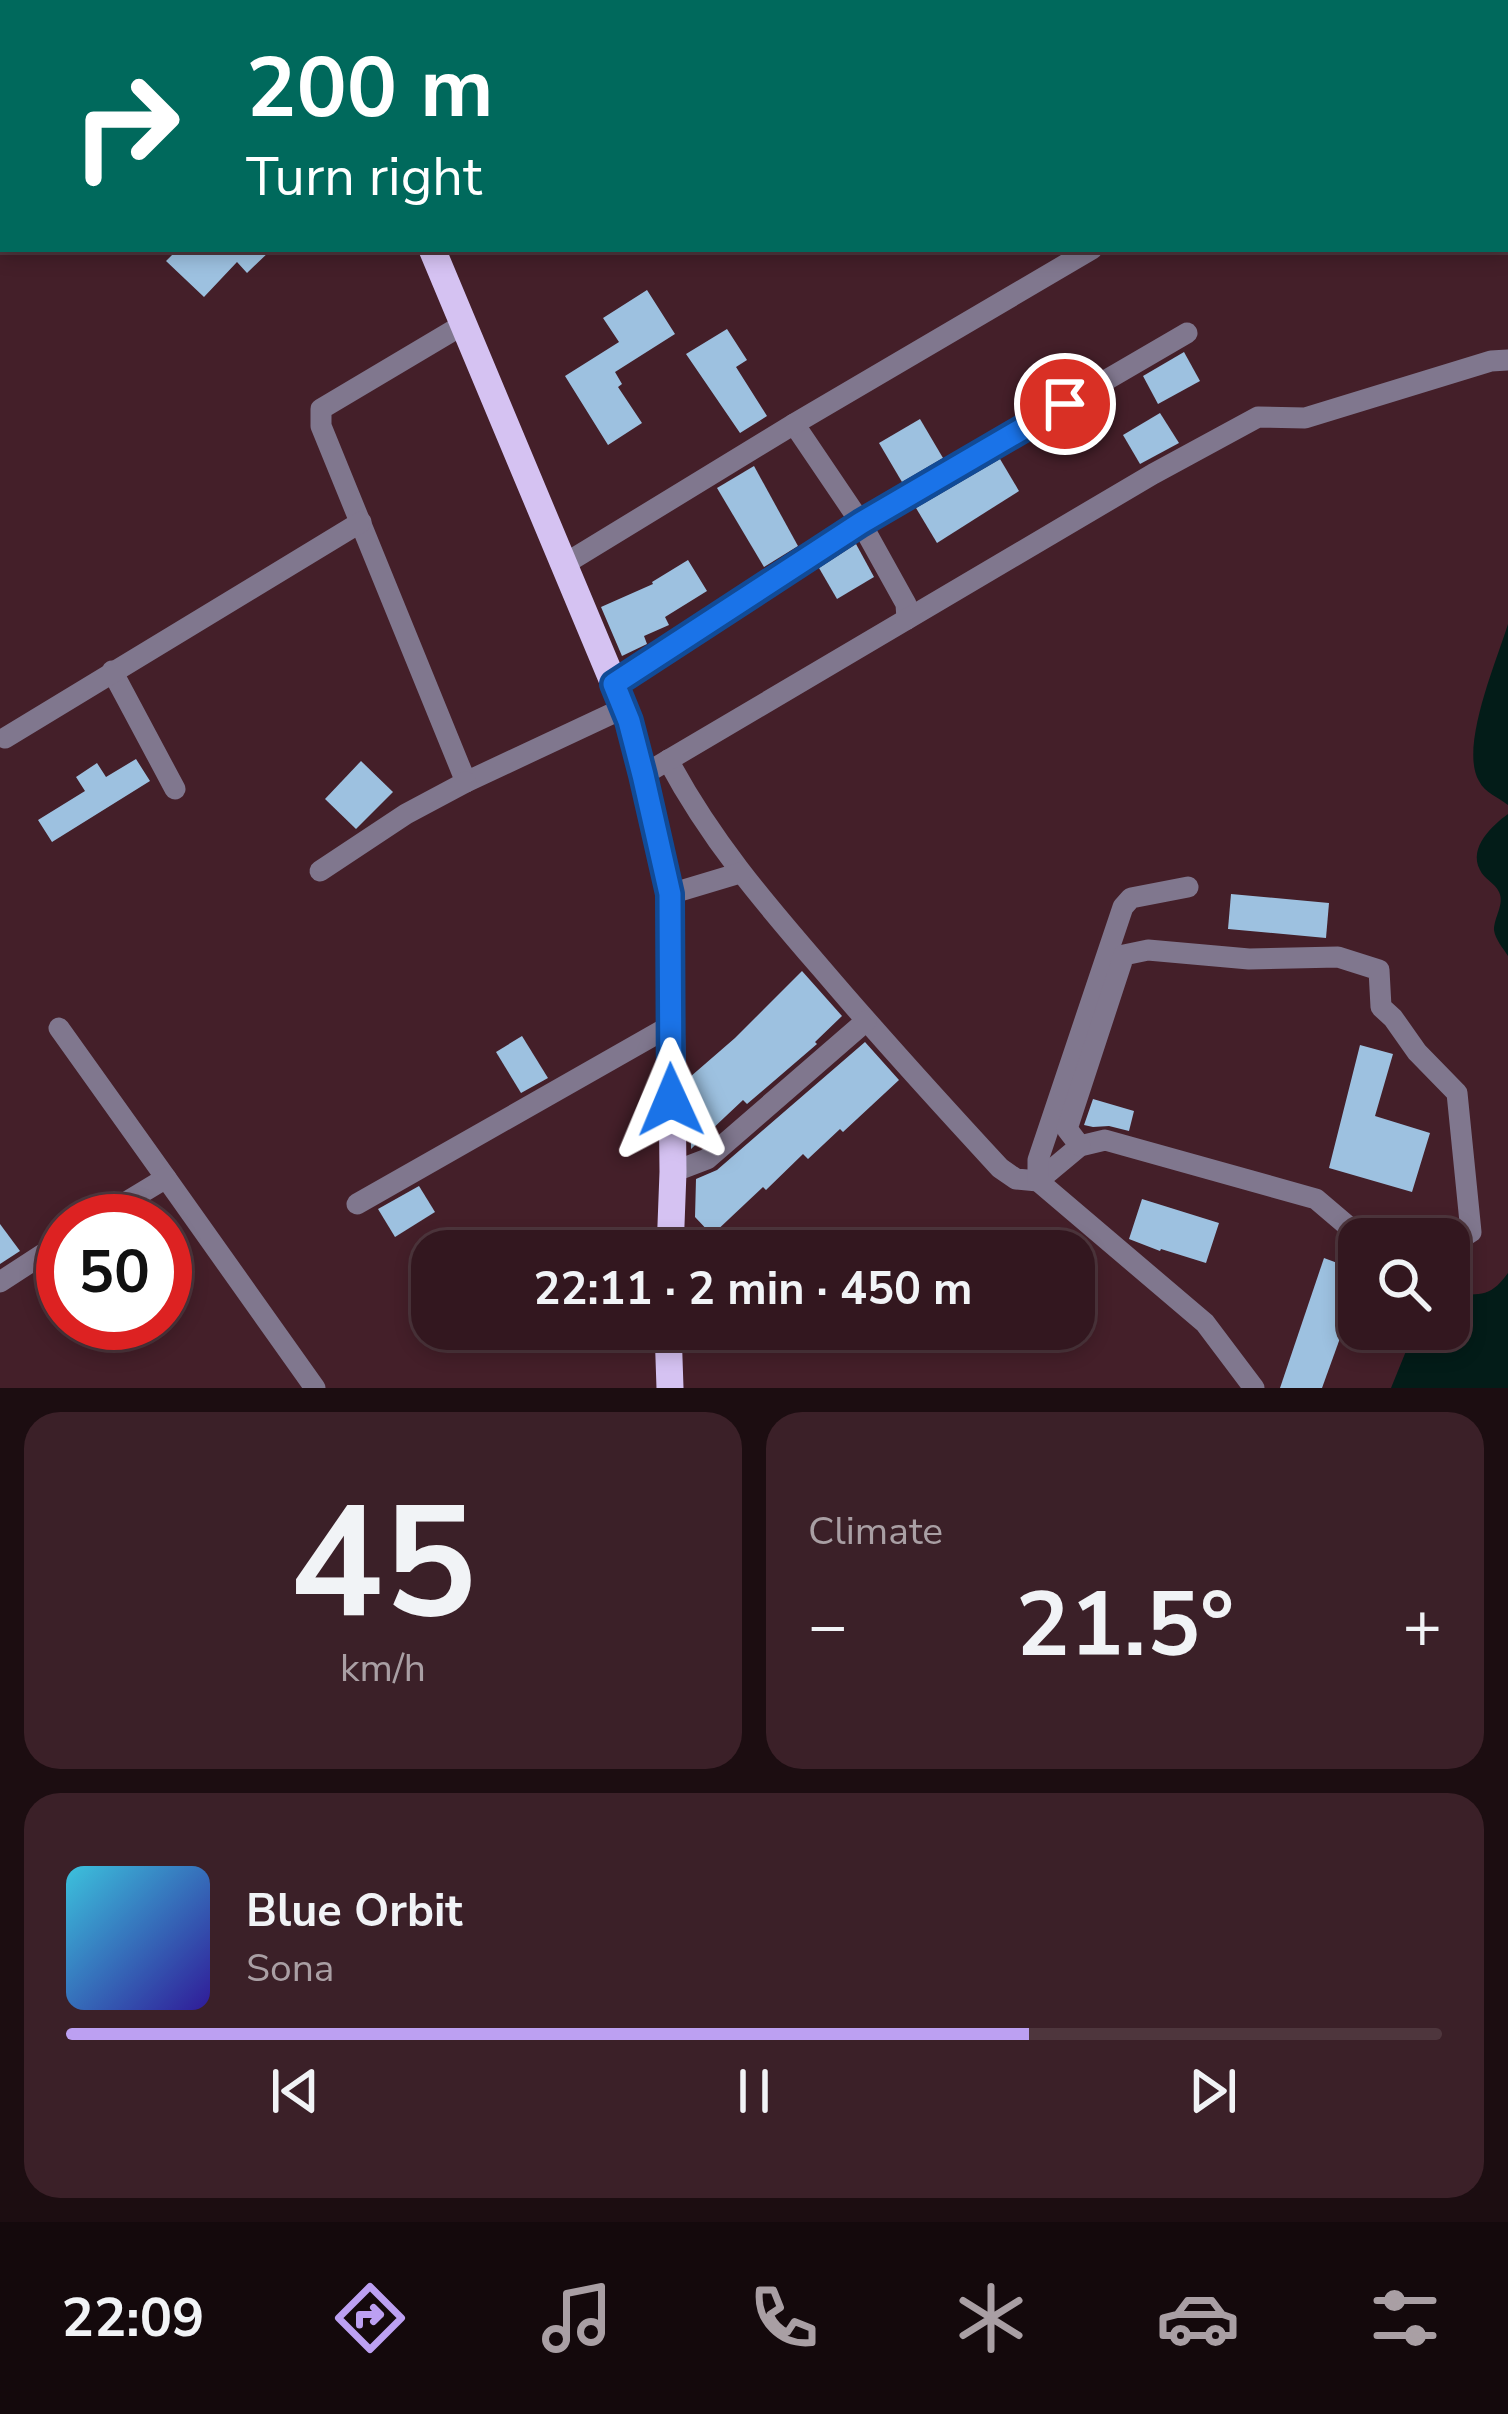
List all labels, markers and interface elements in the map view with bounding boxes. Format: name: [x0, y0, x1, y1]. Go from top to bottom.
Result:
text: 200 m: [246, 31, 494, 146]
icon: right: [48, 48, 204, 204]
text: Turn right: [246, 140, 482, 214]
pin: [1014, 353, 1116, 455]
icon: arrive: [1032, 371, 1098, 437]
position arrow: [608, 1037, 734, 1163]
speed limit sign: 50: [36, 1194, 192, 1350]
map controls: [1338, 1218, 1470, 1350]
button: search: [1338, 1218, 1470, 1350]
text: 22:11 · 2 min · 450 m: [533, 1259, 973, 1320]
text: 45: [289, 1457, 477, 1670]
text: Climate: [808, 1505, 943, 1558]
text: 21.5°: [1016, 1564, 1234, 1687]
text: −: [808, 1581, 848, 1671]
text: +: [1402, 1581, 1442, 1671]
text: km/h: [340, 1642, 426, 1695]
text: Blue Orbit: [246, 1881, 463, 1942]
text: Sona: [246, 1942, 335, 1995]
icon: previous: [262, 2058, 328, 2124]
icon: pause: [721, 2058, 787, 2124]
icon: next: [1180, 2058, 1246, 2124]
icon: directions: [328, 2276, 412, 2360]
icon: music: [535, 2276, 619, 2360]
icon: phone: [742, 2276, 826, 2360]
icon: climate: [949, 2276, 1033, 2360]
icon: car: [1156, 2276, 1240, 2360]
icon: filters: [1363, 2276, 1447, 2360]
text: 22:09: [62, 2281, 205, 2355]

